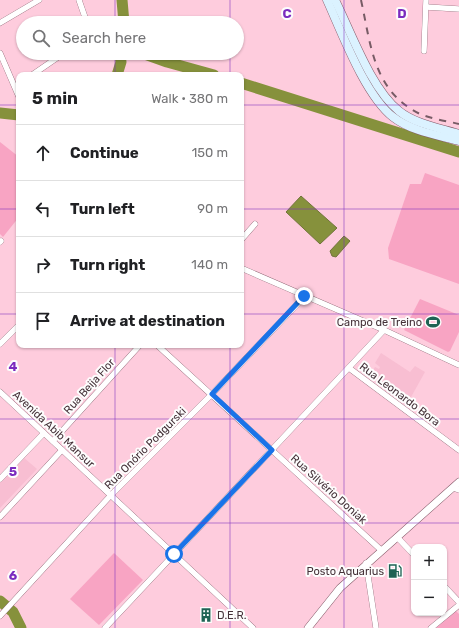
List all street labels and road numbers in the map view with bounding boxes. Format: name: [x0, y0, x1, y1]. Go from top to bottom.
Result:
street label: Rua Beija Flor: [61, 355, 118, 417]
street label: Rua Leonardo Bora: [357, 360, 442, 429]
street label: Avenida Abib Mansur: [10, 388, 98, 471]
street label: Rua Onório Podgurski: [102, 405, 189, 492]
street label: Rua Silvério Doniak: [288, 452, 370, 527]

